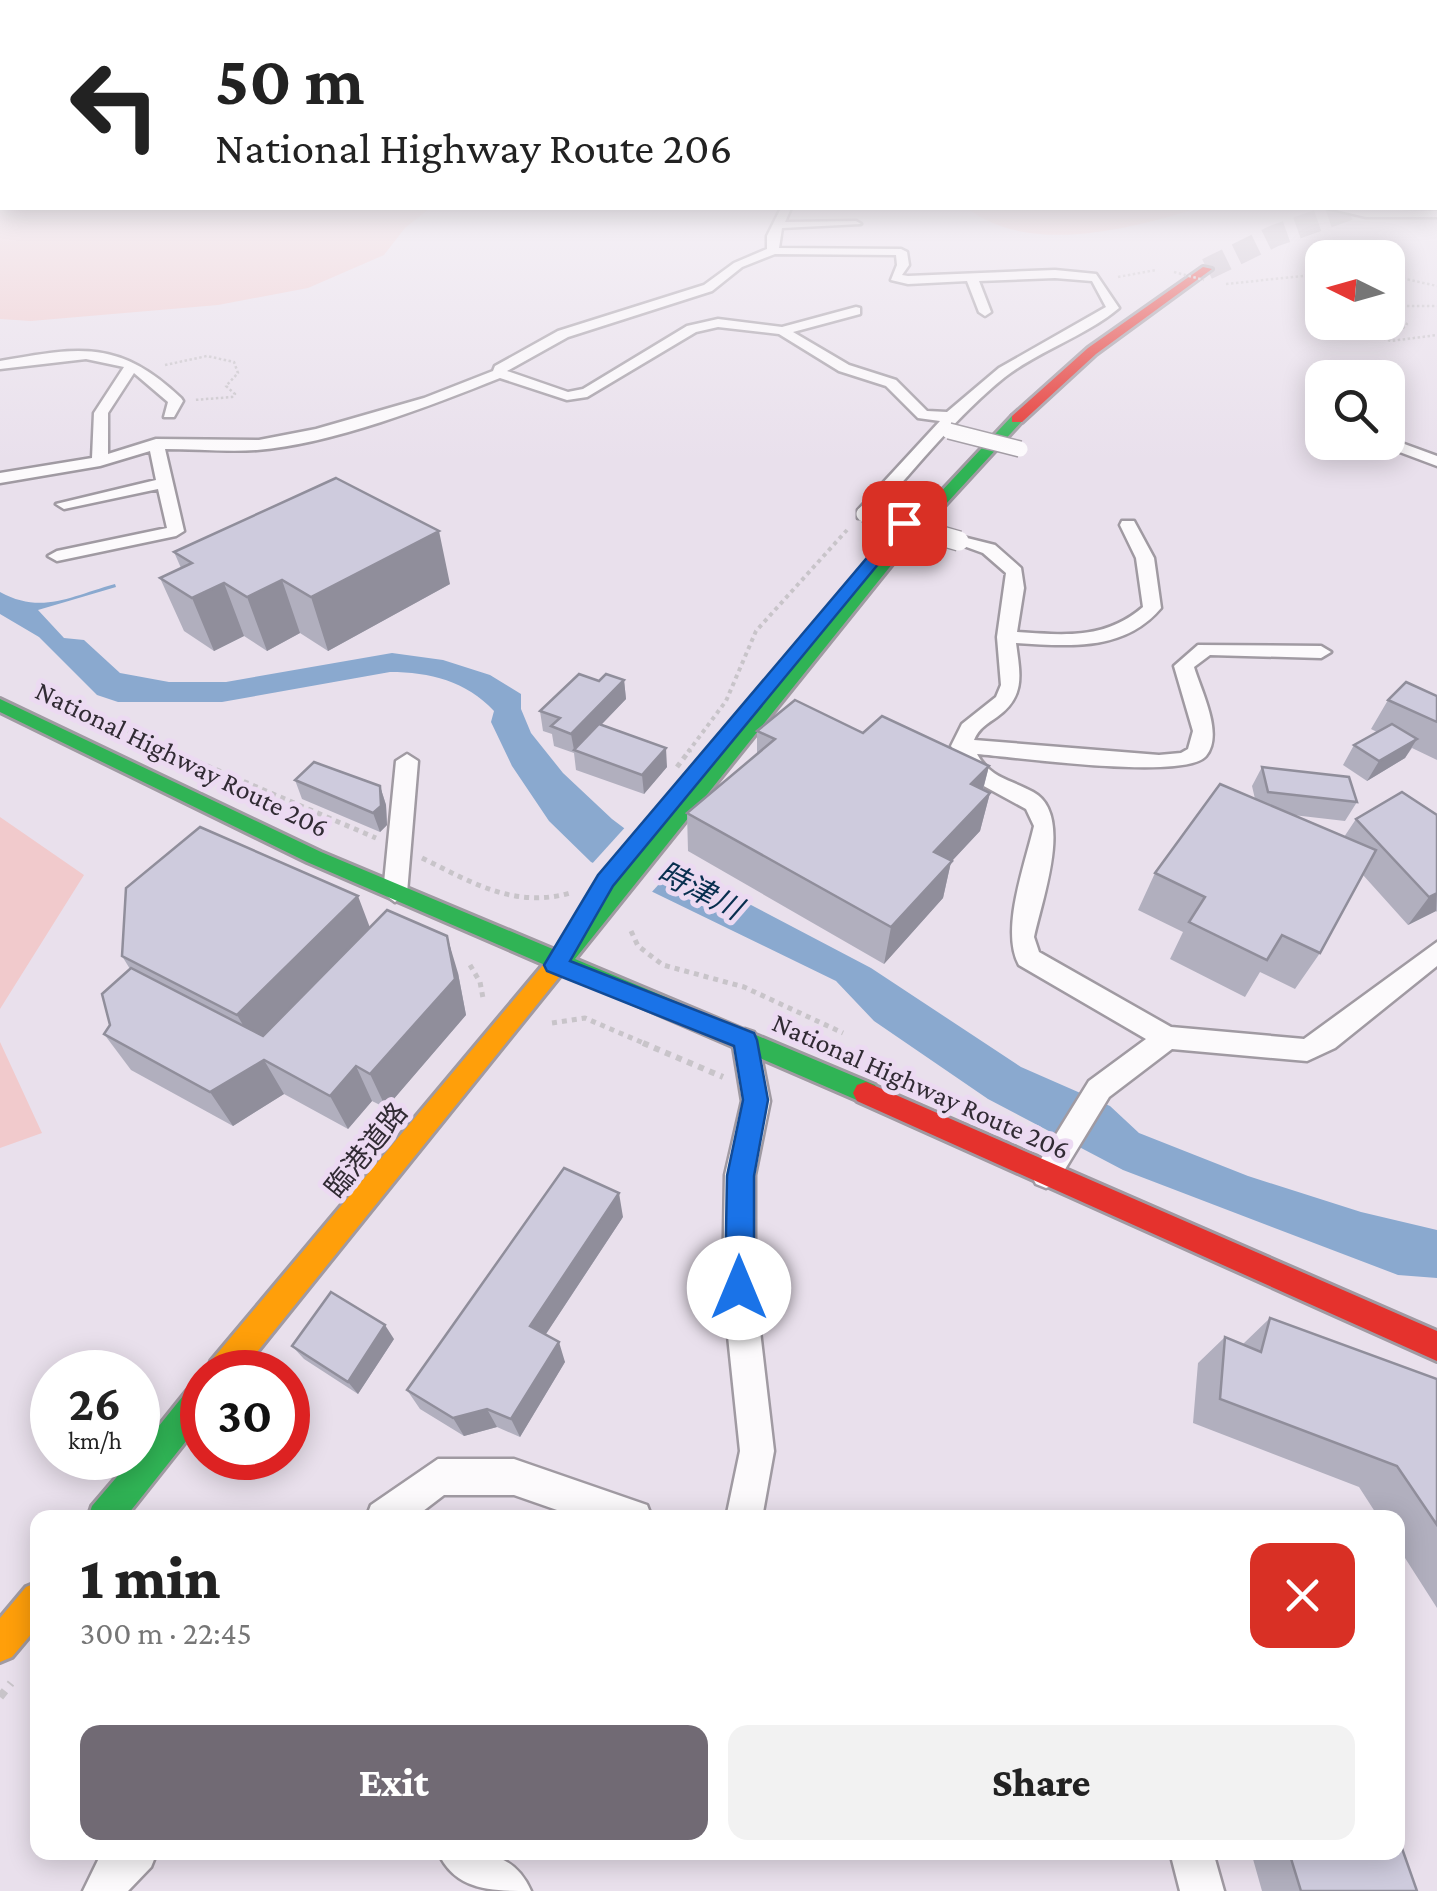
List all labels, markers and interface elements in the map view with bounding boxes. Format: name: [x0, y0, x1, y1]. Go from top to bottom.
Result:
icon: left: [50, 40, 180, 170]
text: 50 m: [215, 41, 365, 119]
text: National Highway Route 206: [215, 123, 732, 173]
north arrow: [1305, 240, 1405, 340]
map controls: [1305, 240, 1405, 460]
button: search: [1305, 360, 1405, 460]
pin: [862, 481, 947, 566]
icon: arrive: [877, 496, 932, 551]
street label: National Highway Route 206: [31, 675, 333, 843]
water label: 時津川: [652, 855, 750, 926]
street label: National Highway Route 206: [768, 1006, 1074, 1166]
street label: 臨港道路: [319, 1097, 413, 1203]
position arrow: [687, 1236, 791, 1340]
speed limit sign: 30: [180, 1350, 310, 1480]
text: 26: [69, 1375, 121, 1431]
text: km/h: [68, 1427, 122, 1454]
button: close: [1250, 1543, 1355, 1648]
text: 1 min: [80, 1544, 220, 1611]
text: 300 m · 22:45: [80, 1615, 252, 1651]
button: Exit: [80, 1725, 708, 1840]
button: Share: [728, 1725, 1355, 1840]

